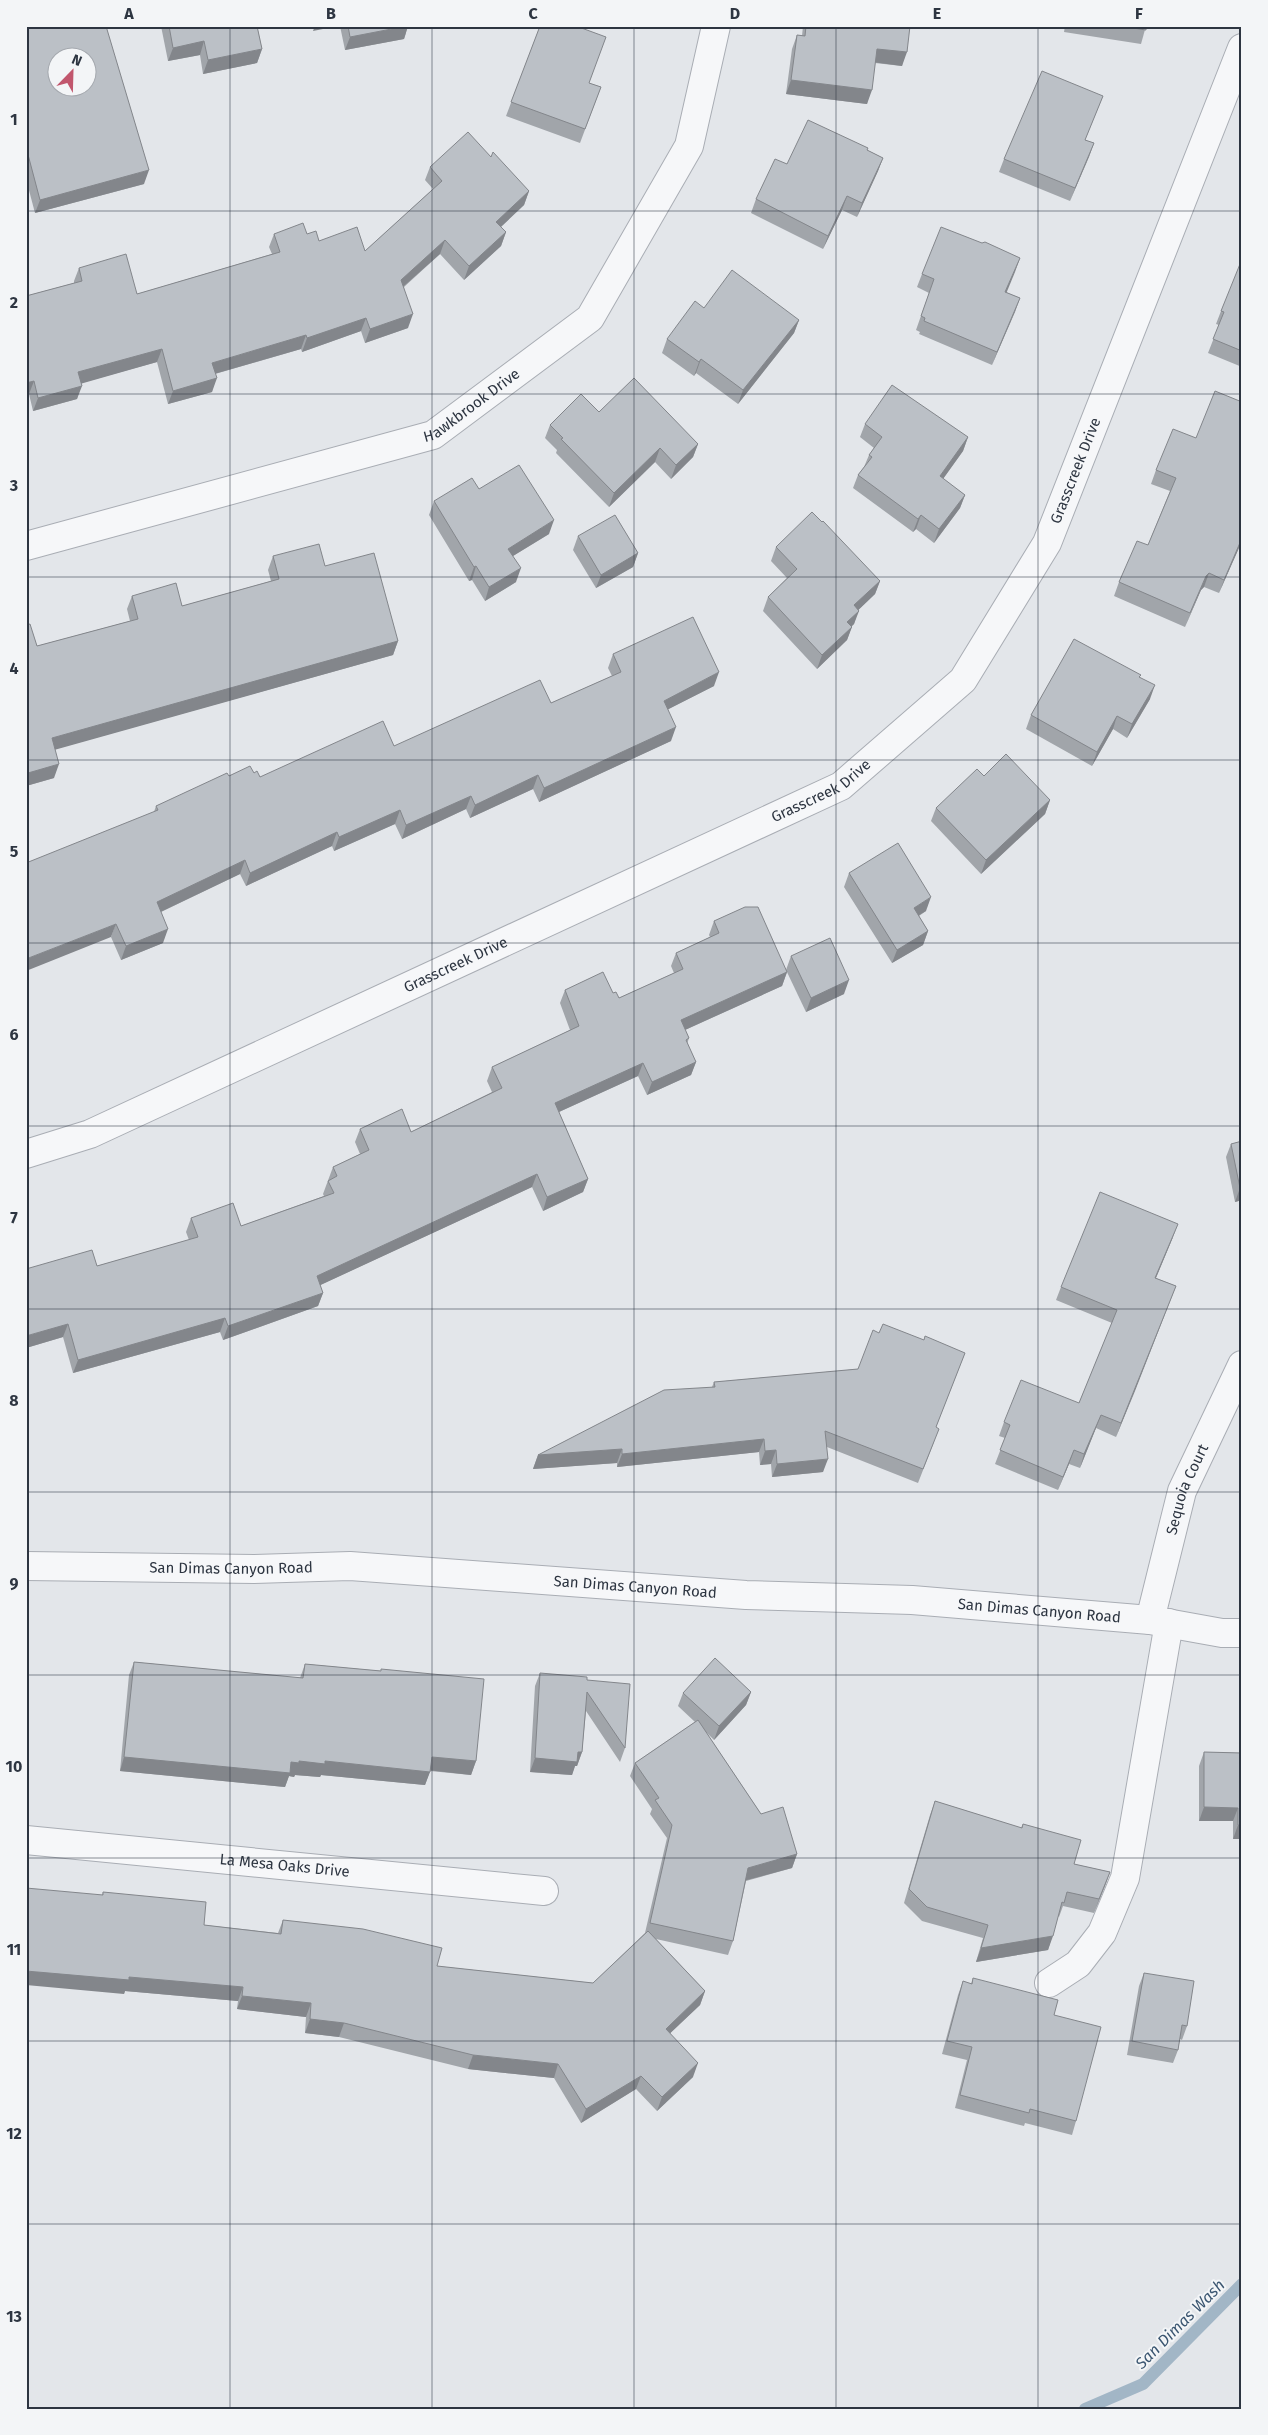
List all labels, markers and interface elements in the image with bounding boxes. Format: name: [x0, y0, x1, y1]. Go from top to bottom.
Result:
text: A: [123, 4, 134, 23]
text: B: [326, 4, 336, 23]
text: C: [528, 4, 538, 23]
text: D: [730, 4, 740, 23]
text: E: [933, 4, 941, 23]
text: F: [1135, 4, 1143, 23]
north arrow: [48, 48, 98, 98]
text: N: [69, 51, 84, 70]
text: 1: [10, 110, 18, 129]
text: 2: [10, 293, 18, 312]
street label: Hawkbrook Drive: [421, 365, 523, 446]
street label: Grasscreek Drive: [1047, 415, 1105, 526]
text: 3: [9, 476, 18, 495]
text: 4: [9, 659, 19, 678]
street label: Grasscreek Drive: [768, 755, 874, 826]
text: 5: [10, 842, 19, 861]
street label: Grasscreek Drive: [401, 933, 510, 996]
text: 6: [9, 1025, 19, 1044]
text: 7: [10, 1208, 18, 1227]
text: 8: [9, 1391, 19, 1410]
street label: Sequoia Court: [1162, 1440, 1212, 1537]
street label: San Dimas Canyon Road: [149, 1558, 313, 1578]
street label: San Dimas Canyon Road: [553, 1572, 717, 1602]
text: 9: [10, 1574, 19, 1593]
street label: San Dimas Canyon Road: [957, 1595, 1122, 1627]
text: 10: [6, 1757, 22, 1776]
street label: La Mesa Oaks Drive: [219, 1850, 351, 1881]
text: 11: [7, 1940, 21, 1959]
text: 12: [6, 2124, 22, 2143]
water label: San Dimas Wash: [1131, 2275, 1229, 2373]
text: 13: [6, 2307, 22, 2326]

